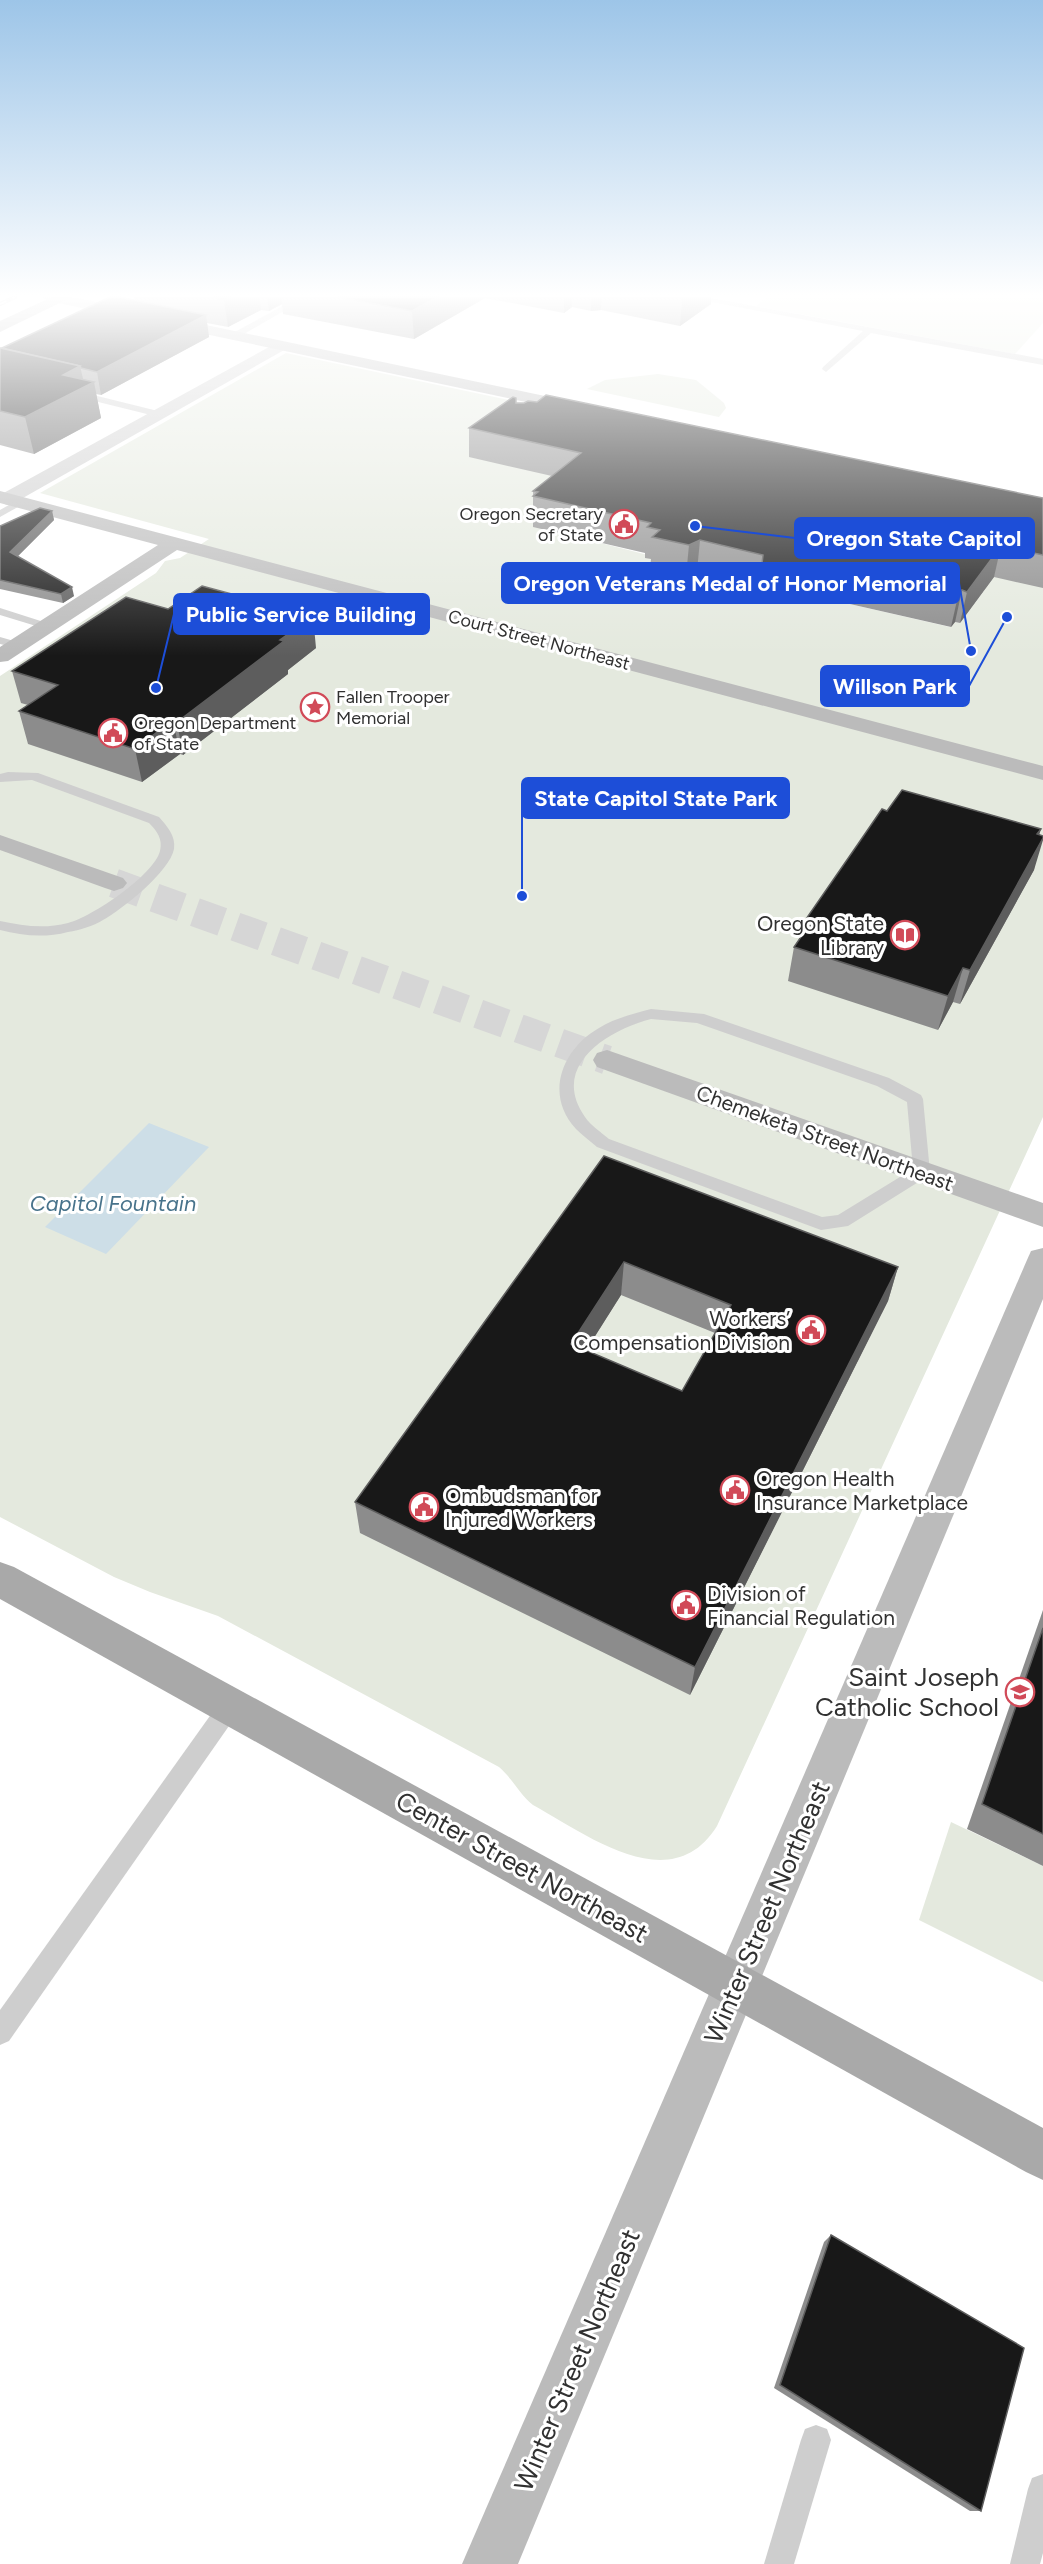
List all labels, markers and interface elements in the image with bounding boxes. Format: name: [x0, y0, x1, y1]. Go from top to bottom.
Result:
place label: Oregon Secretary of State: [460, 503, 604, 546]
public building icon: Oregon Secretary of State: [608, 508, 640, 540]
callout: Oregon State Capitol: [795, 518, 1034, 558]
text: Oregon State Capitol: [807, 525, 1021, 552]
callout: Oregon Veterans Medal of Honor Memorial: [502, 563, 959, 603]
text: Oregon Veterans Medal of Honor Memorial: [513, 570, 947, 597]
callout: Public Service Building: [174, 594, 429, 634]
text: Public Service Building: [186, 601, 416, 628]
street label: Court Street Northeast: [446, 605, 632, 675]
callout: Willson Park: [821, 666, 969, 706]
text: Willson Park: [833, 673, 957, 700]
place label: Fallen Trooper Memorial: [336, 686, 450, 729]
place icon: Fallen Trooper Memorial: [299, 691, 331, 723]
place label: Oregon Department of State: [134, 712, 296, 755]
public building icon: Oregon Department of State: [97, 717, 129, 749]
callout: State Capitol State Park: [522, 778, 789, 818]
text: State Capitol State Park: [534, 785, 778, 812]
place label: Oregon State Library: [757, 911, 884, 960]
library icon: Oregon State Library: [889, 919, 921, 951]
street label: Chemeketa Street Northeast: [693, 1080, 957, 1196]
water label: Capitol Fountain: [30, 1190, 196, 1217]
place label: Workers’ Compensation Division: [573, 1306, 790, 1355]
public building icon: Workers’ Compensation Division: [795, 1314, 827, 1346]
place label: Oregon Health Insurance Marketplace: [756, 1466, 968, 1515]
public building icon: Oregon Health Insurance Marketplace: [719, 1474, 751, 1506]
place label: Ombudsman for Injured Workers: [445, 1483, 598, 1532]
public building icon: Ombudsman for Injured Workers: [408, 1491, 440, 1523]
place label: Division of Financial Regulation: [707, 1581, 895, 1630]
public building icon: Division of Financial Regulation: [670, 1589, 702, 1621]
place label: Saint Joseph Catholic School: [815, 1661, 999, 1723]
school or university icon: Saint Joseph Catholic School: [1004, 1676, 1036, 1708]
street label: Winter Street Northeast: [697, 1776, 837, 2048]
street label: Center Street Northeast: [390, 1784, 654, 1950]
street label: Winter Street Northeast: [507, 2224, 647, 2496]

